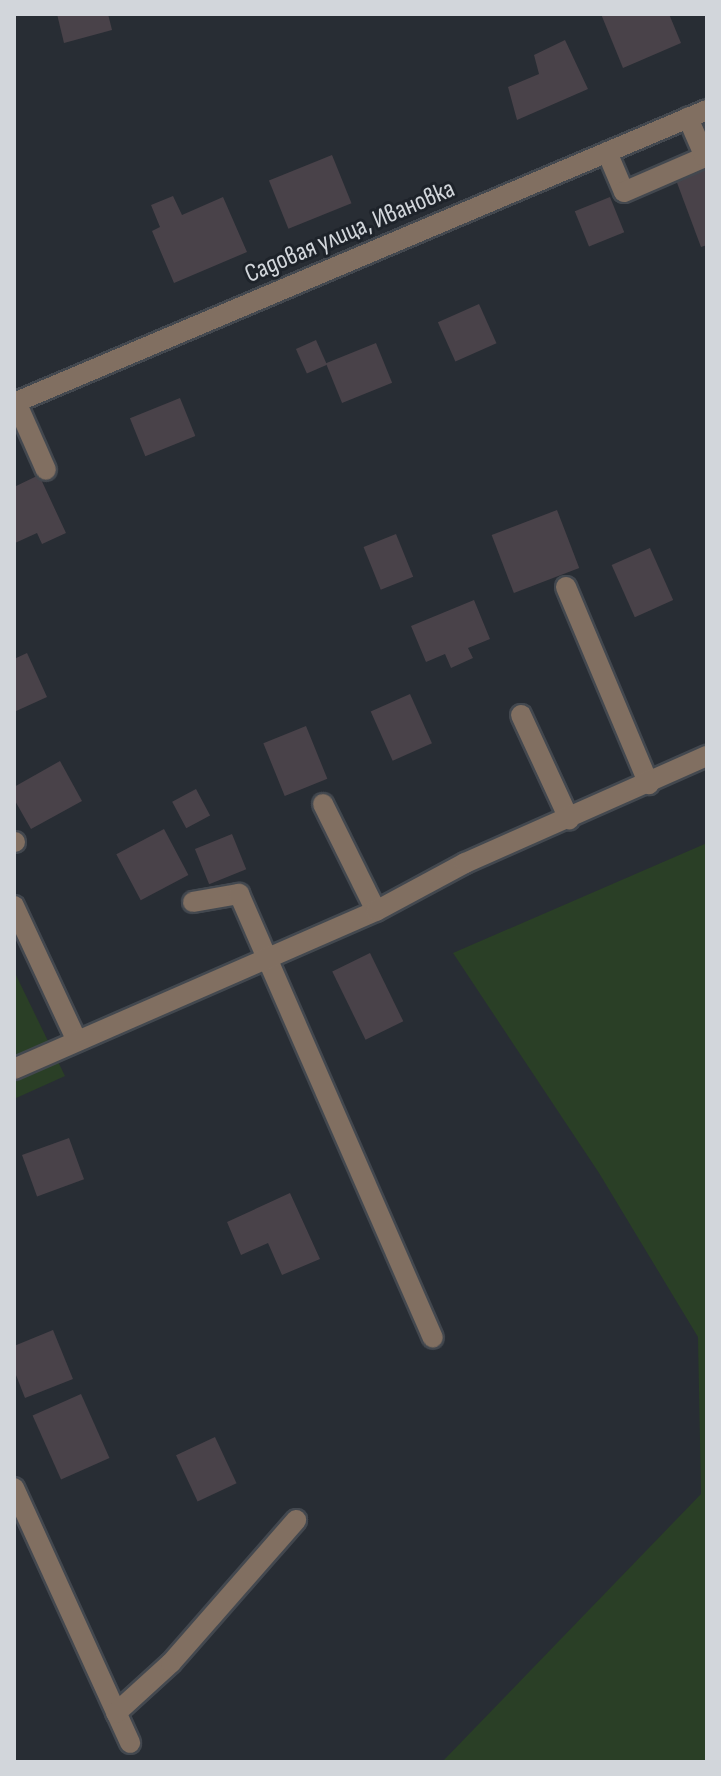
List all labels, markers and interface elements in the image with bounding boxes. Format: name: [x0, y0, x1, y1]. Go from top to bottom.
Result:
street label: Садовая улица, Ивановка: [240, 174, 460, 290]

